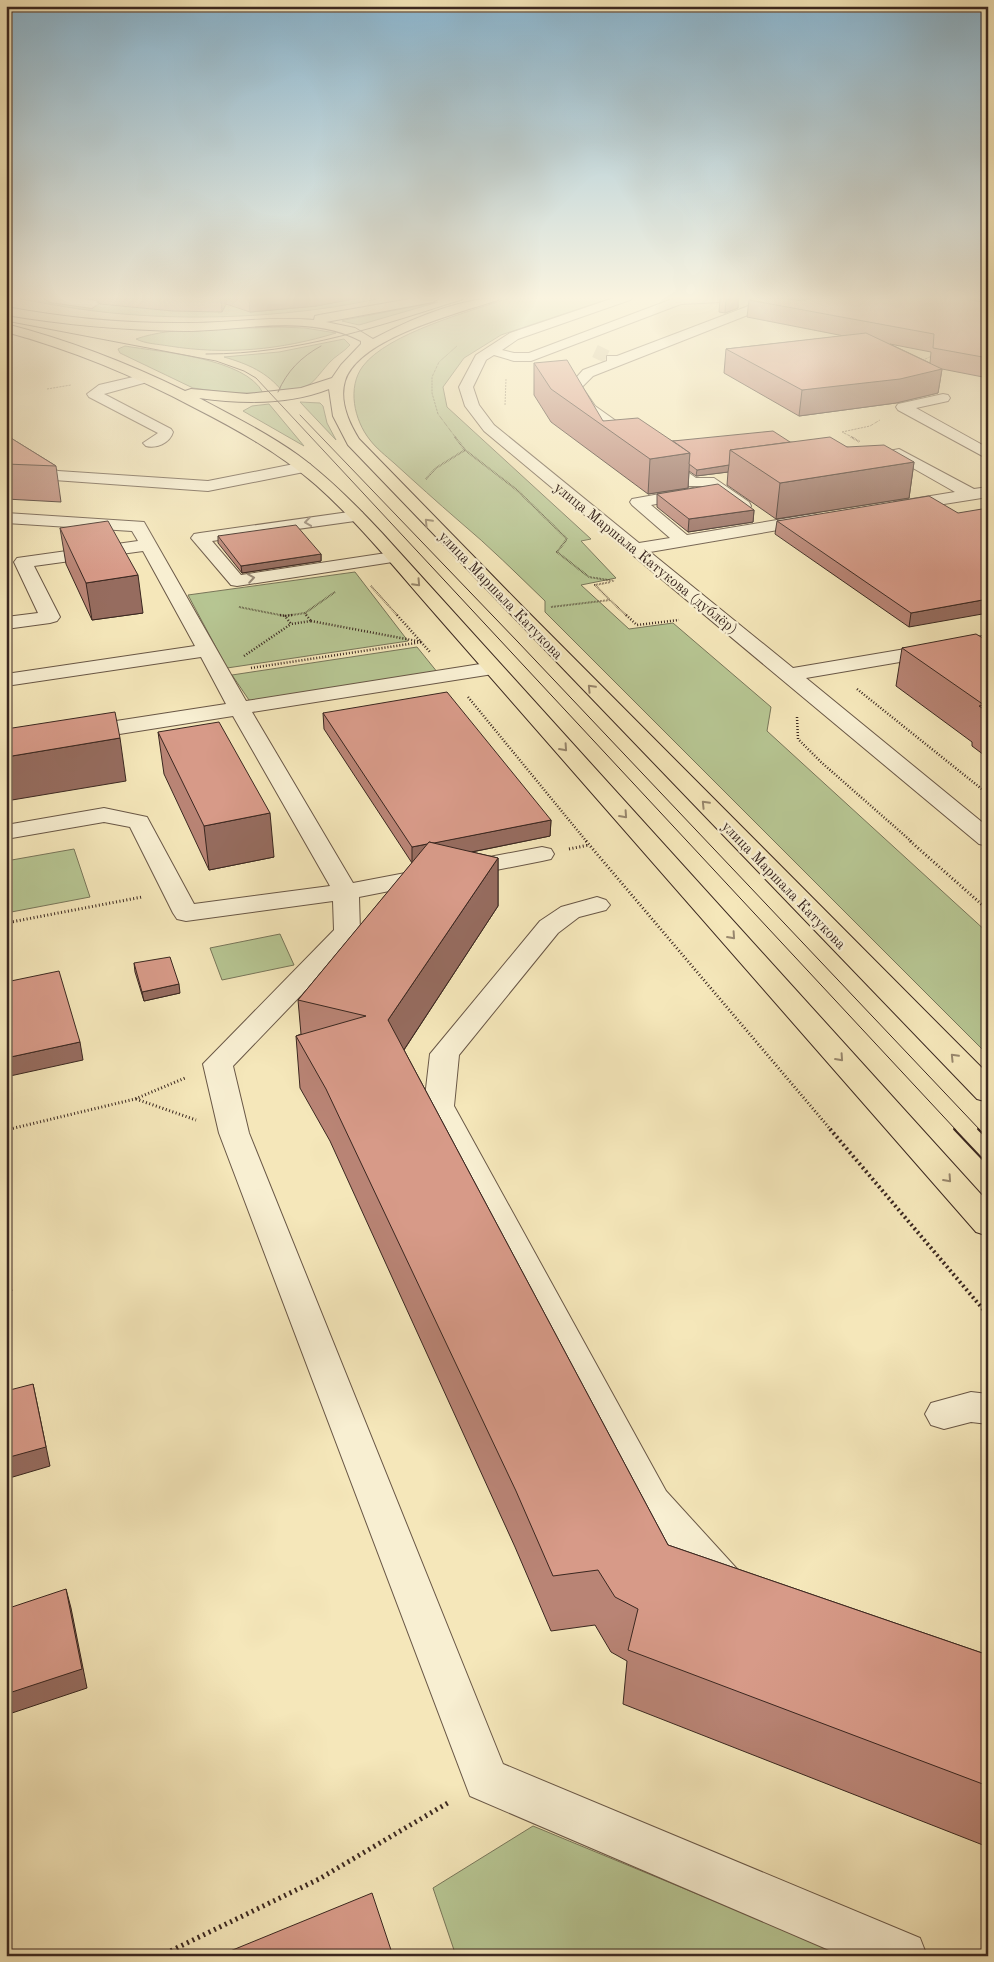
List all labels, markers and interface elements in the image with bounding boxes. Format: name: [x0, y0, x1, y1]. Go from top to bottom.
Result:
street label: улица Маршала Катукова (дублёр): [550, 480, 740, 638]
one-way arrow: [304, 517, 312, 527]
one-way arrow: [425, 518, 434, 527]
street label: улица Маршала Катукова: [435, 529, 565, 663]
one-way arrow: [247, 574, 256, 584]
one-way arrow: [411, 577, 420, 586]
one-way arrow: [588, 684, 597, 693]
one-way arrow: [558, 742, 567, 751]
one-way arrow: [702, 800, 711, 809]
one-way arrow: [618, 809, 627, 818]
street label: улица Маршала Катукова: [718, 819, 848, 953]
one-way arrow: [726, 931, 735, 940]
one-way arrow: [834, 1052, 843, 1061]
one-way arrow: [950, 1054, 959, 1063]
one-way arrow: [942, 1174, 951, 1183]

